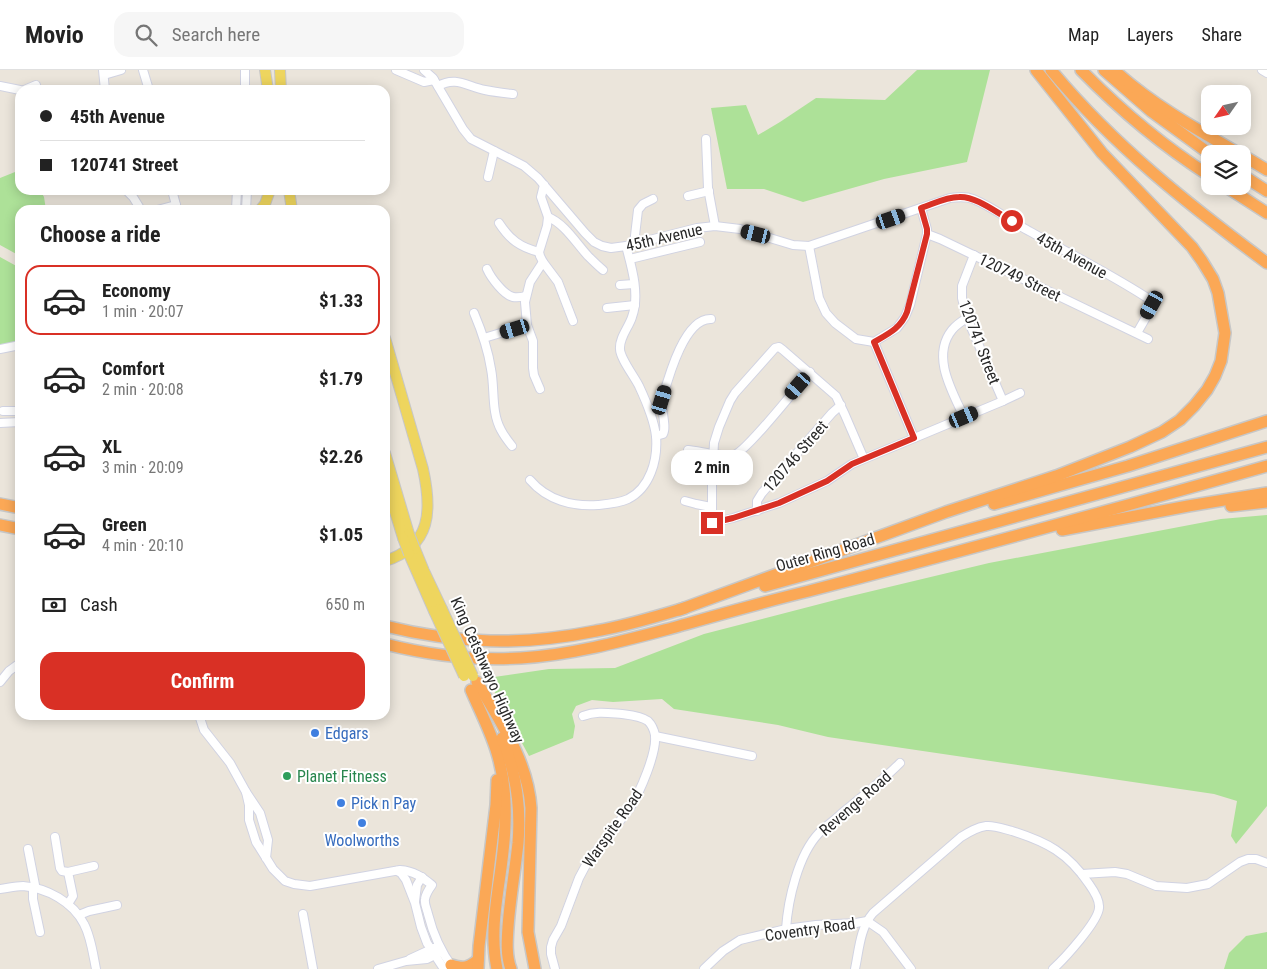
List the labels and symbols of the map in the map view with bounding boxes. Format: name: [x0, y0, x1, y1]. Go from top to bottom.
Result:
north arrow: [1201, 85, 1251, 135]
car: [874, 207, 907, 231]
route start: [1001, 210, 1023, 232]
street label: 45th Avenue: [624, 219, 704, 256]
car: [739, 223, 772, 245]
street label: 45th Avenue: [1033, 228, 1110, 283]
street label: 120749 Street: [976, 249, 1064, 306]
car: [1138, 288, 1165, 322]
street label: 120741 Street: [955, 297, 1004, 387]
car: [498, 317, 531, 341]
car: [782, 370, 813, 402]
car: [650, 383, 673, 417]
car: [947, 404, 980, 430]
street label: 120746 Street: [759, 416, 832, 496]
callout: 2 min: [671, 450, 753, 486]
route end: [701, 512, 723, 534]
street label: Outer Ring Road: [774, 529, 877, 576]
street label: King Cetshwayo Highway: [447, 594, 529, 747]
place label: Edgars: [325, 724, 368, 743]
marker: Edgars: [309, 727, 321, 739]
place label: Planet Fitness: [297, 767, 387, 786]
street label: Revenge Road: [815, 767, 895, 840]
marker: Planet Fitness: [281, 770, 293, 782]
street label: Warspite Road: [578, 785, 646, 871]
place label: Pick n Pay: [351, 794, 417, 813]
marker: Pick n Pay: [335, 797, 347, 809]
marker: Woolworths: [356, 817, 368, 829]
place label: Woolworths: [324, 831, 400, 850]
street label: Coventry Road: [764, 914, 857, 945]

